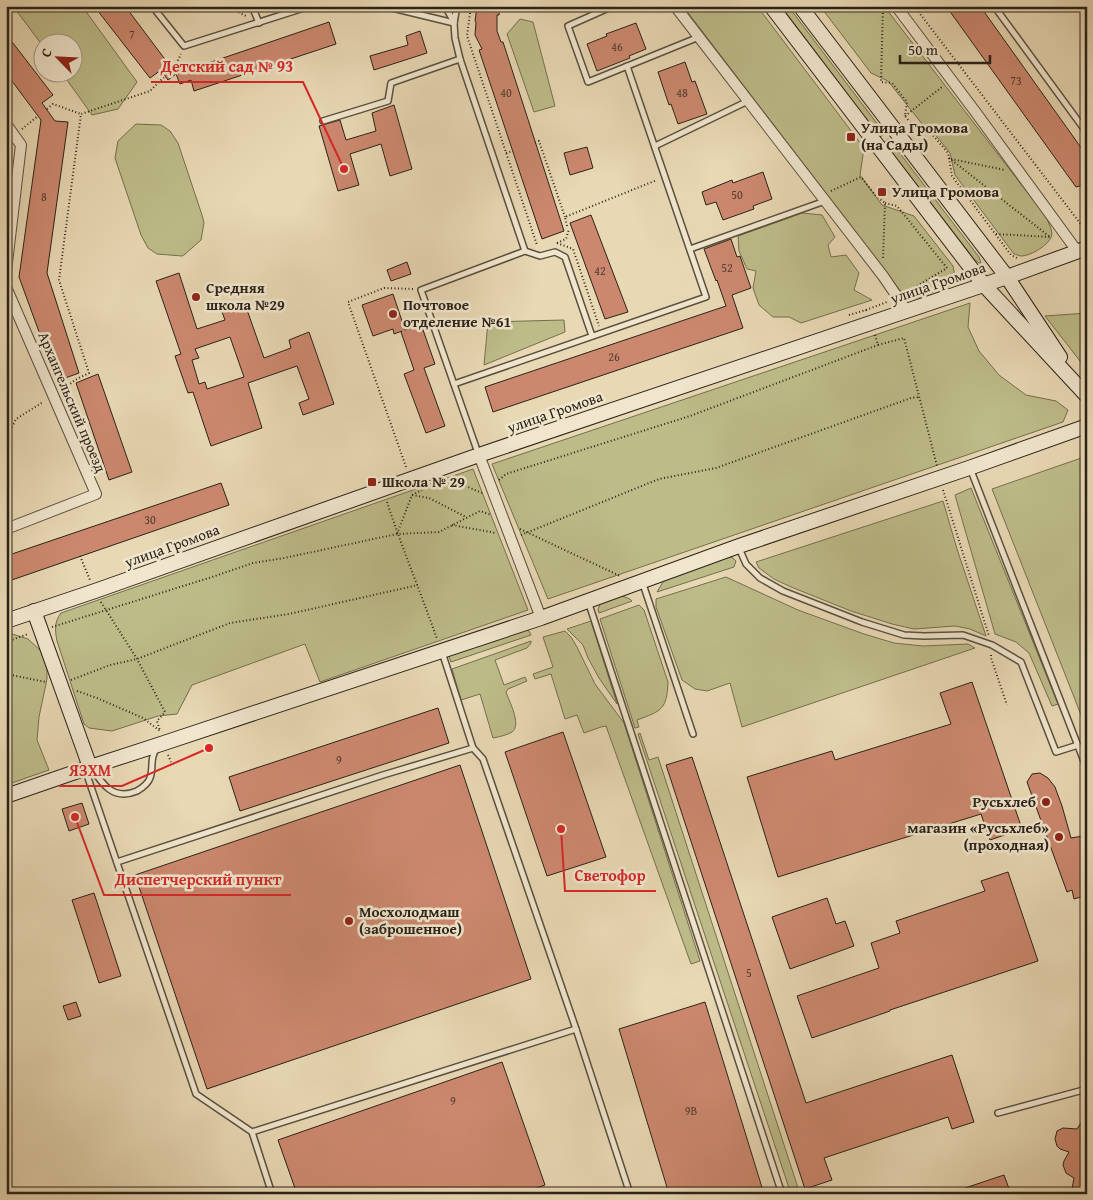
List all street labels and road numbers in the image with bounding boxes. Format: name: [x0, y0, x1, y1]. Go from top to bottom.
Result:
street label: улица Громова: [886, 256, 989, 309]
street label: Архангельский проезд: [33, 328, 112, 475]
street label: улица Громова: [503, 385, 606, 438]
street label: улица Громова: [120, 518, 223, 573]

